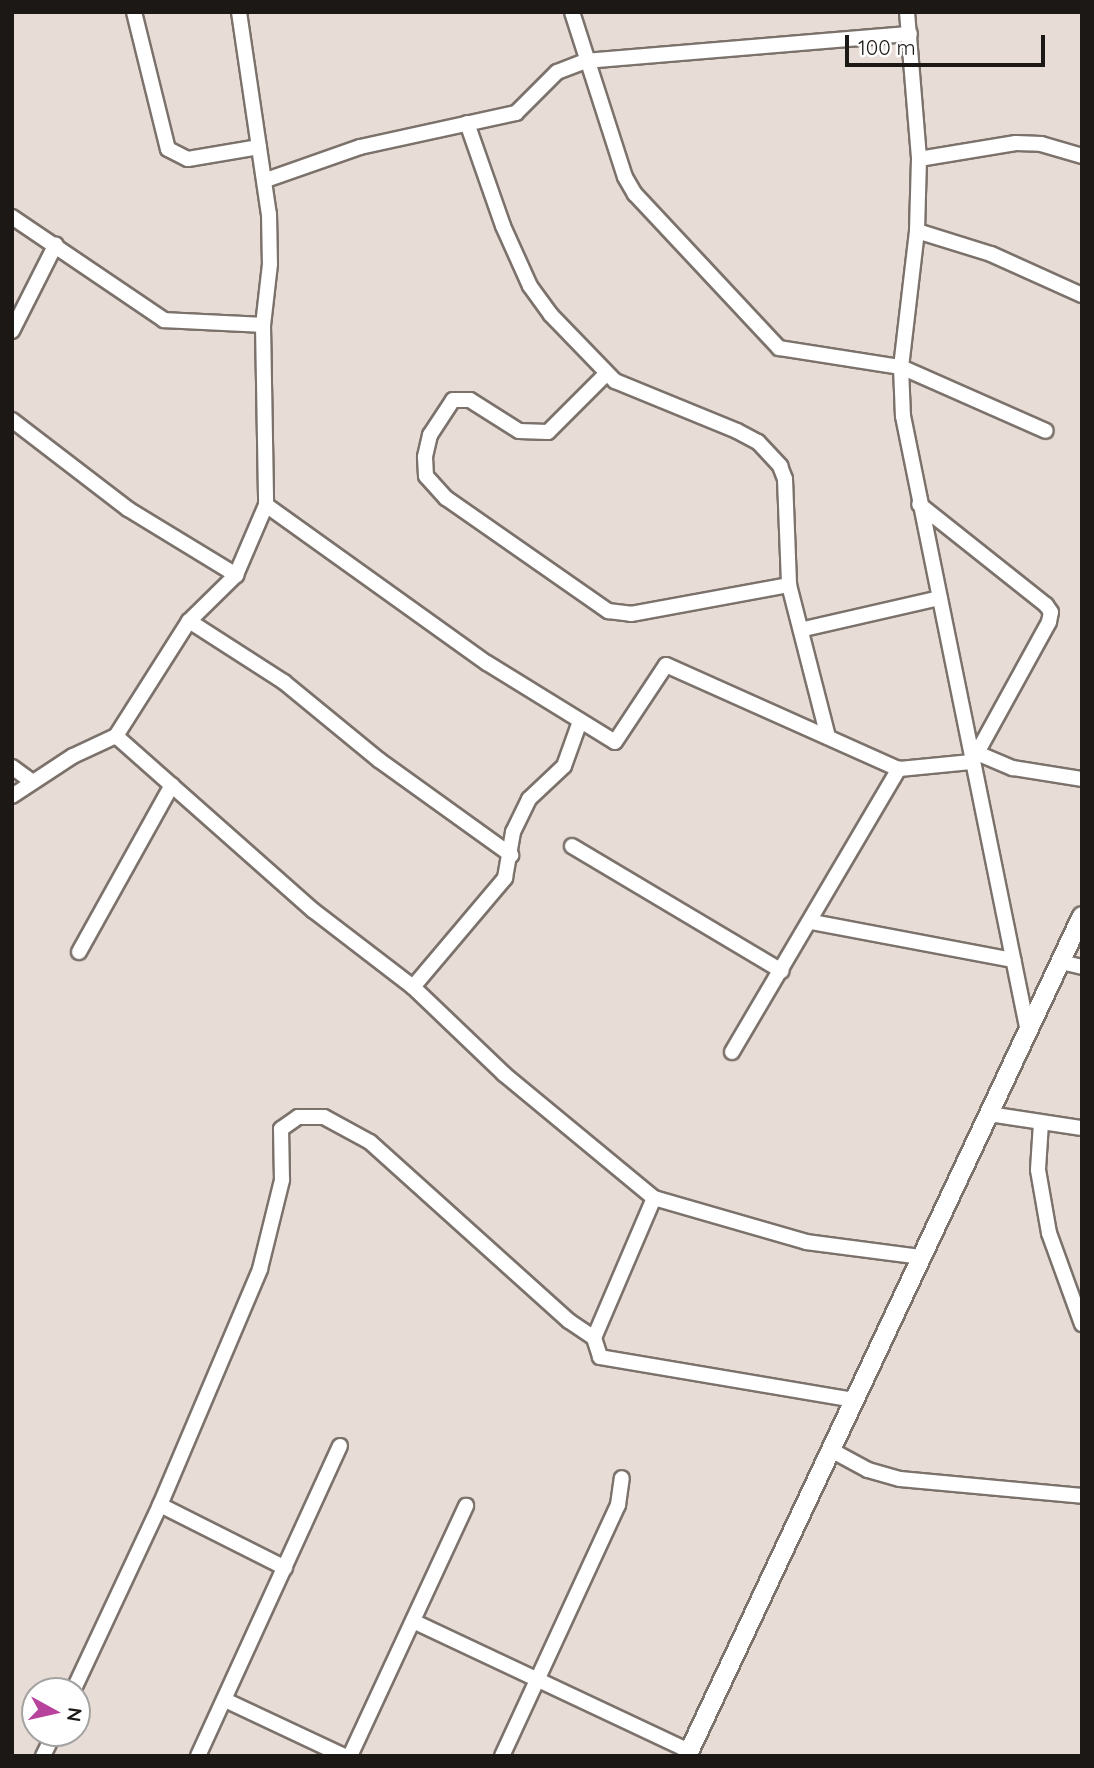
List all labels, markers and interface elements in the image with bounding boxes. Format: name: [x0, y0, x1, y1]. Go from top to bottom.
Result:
scale bar: [849, 21, 1048, 65]
text: 100 m: [858, 34, 916, 60]
north arrow: [21, 1677, 91, 1747]
text: N: [62, 1706, 88, 1723]

